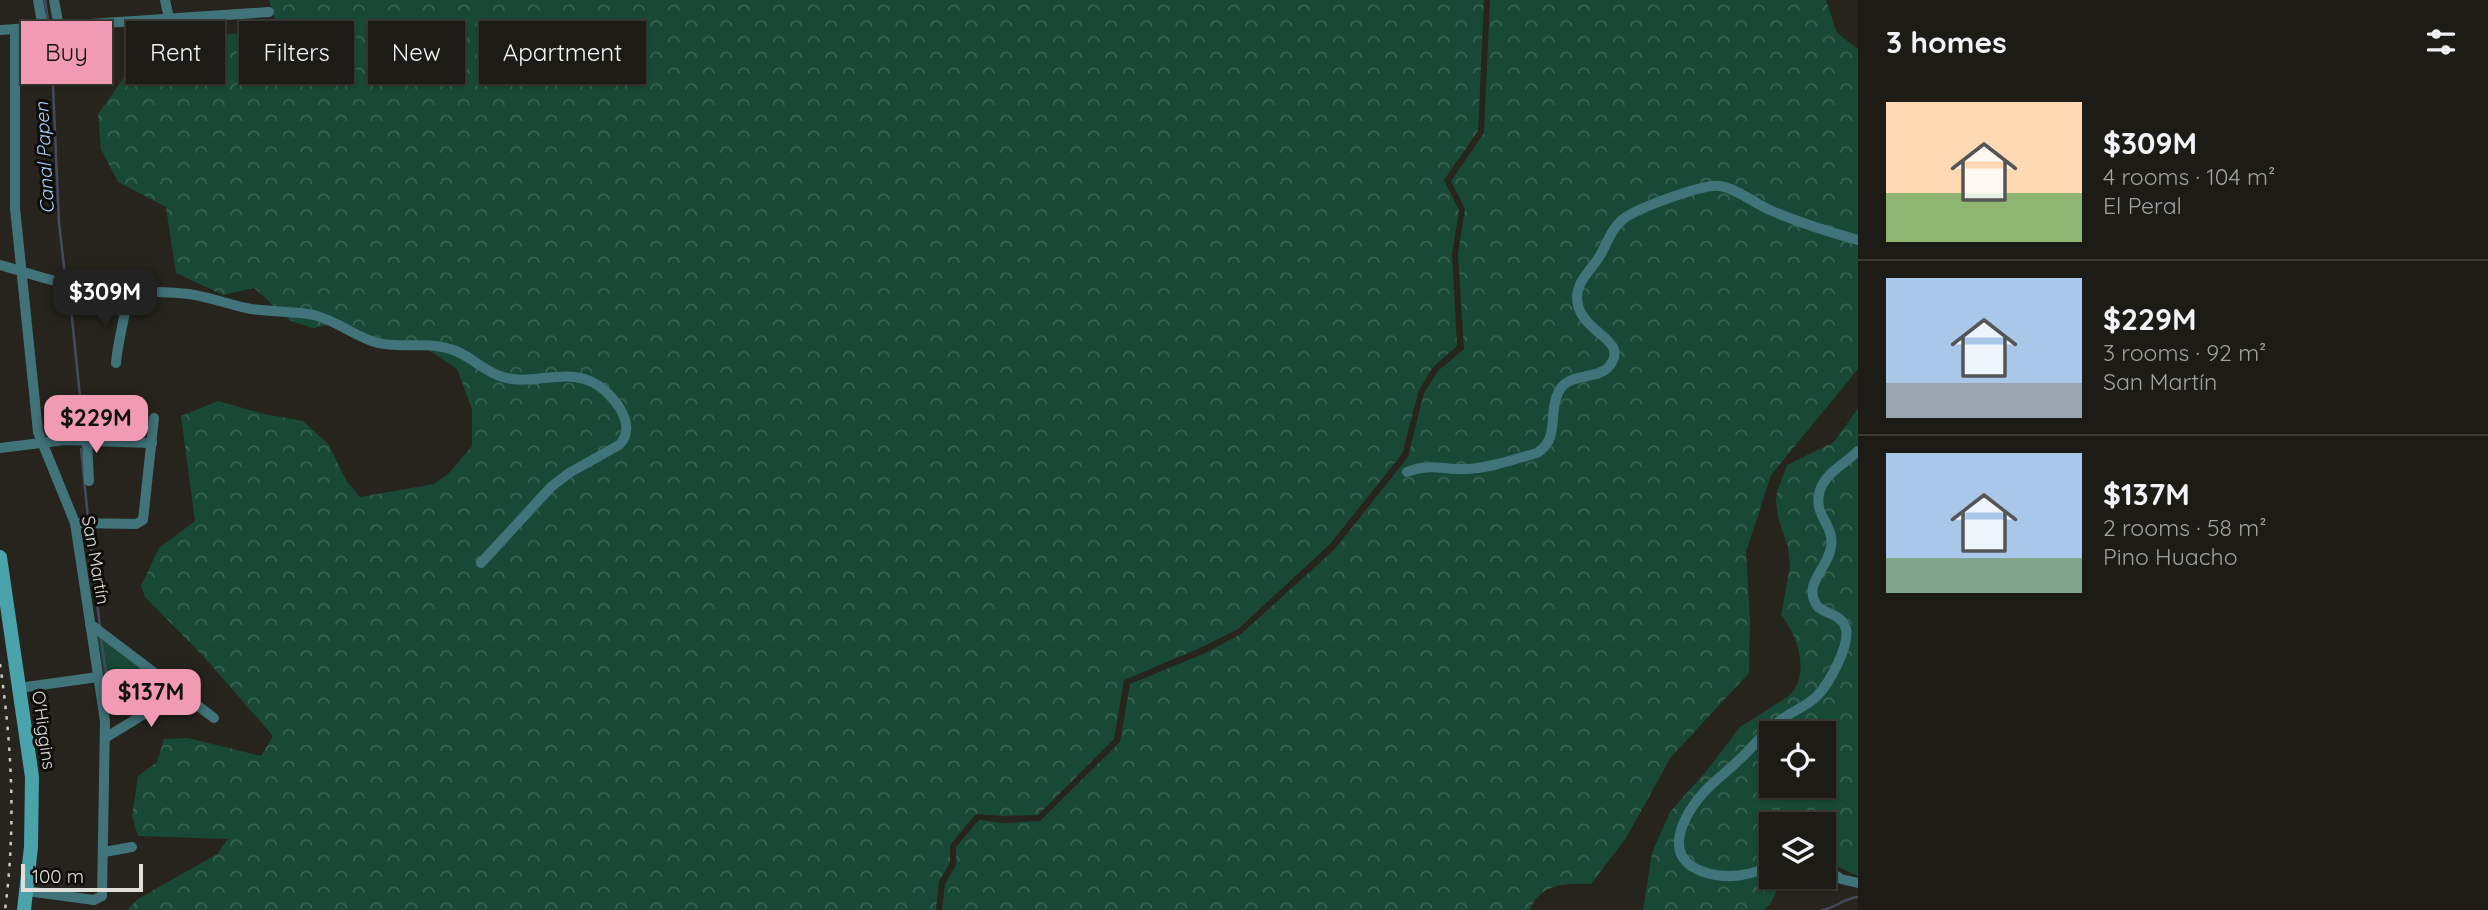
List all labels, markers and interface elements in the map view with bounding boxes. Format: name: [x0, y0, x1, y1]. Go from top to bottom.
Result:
chip: Buy: [21, 21, 112, 84]
chip: Rent: [126, 21, 225, 84]
chip: Filters: [239, 21, 354, 84]
chip: New: [368, 21, 465, 84]
chip: Apartment: [479, 21, 646, 84]
text: 3 homes: [1886, 23, 2007, 61]
icon: filters: [2422, 23, 2460, 61]
water label: Canal Papen: [29, 100, 59, 215]
text: $309M: [2103, 124, 2197, 162]
icon: home: [1942, 130, 2026, 214]
text: 4 rooms · 104 m²: [2103, 162, 2275, 191]
text: El Peral: [2103, 191, 2182, 220]
pin: $309M: [56, 270, 154, 329]
text: $309M: [69, 277, 141, 306]
text: $229M: [2103, 300, 2197, 338]
icon: home: [1942, 306, 2026, 390]
text: 3 rooms · 92 m²: [2103, 338, 2266, 367]
text: San Martín: [2103, 367, 2217, 396]
pin: $229M: [47, 396, 145, 455]
text: $229M: [60, 403, 132, 432]
text: $137M: [2103, 475, 2190, 513]
icon: home: [1942, 481, 2026, 565]
text: 2 rooms · 58 m²: [2103, 513, 2266, 542]
street label: San Martín: [77, 514, 115, 606]
text: Pino Huacho: [2103, 542, 2238, 571]
pin: $137M: [102, 670, 200, 729]
text: $137M: [118, 677, 184, 706]
street label: O'Higgins: [27, 689, 61, 771]
map controls: [1759, 721, 1836, 889]
button: locate: [1759, 721, 1836, 798]
button: layers: [1759, 812, 1836, 889]
scale bar: [21, 861, 144, 893]
text: 100 m: [32, 864, 84, 888]

